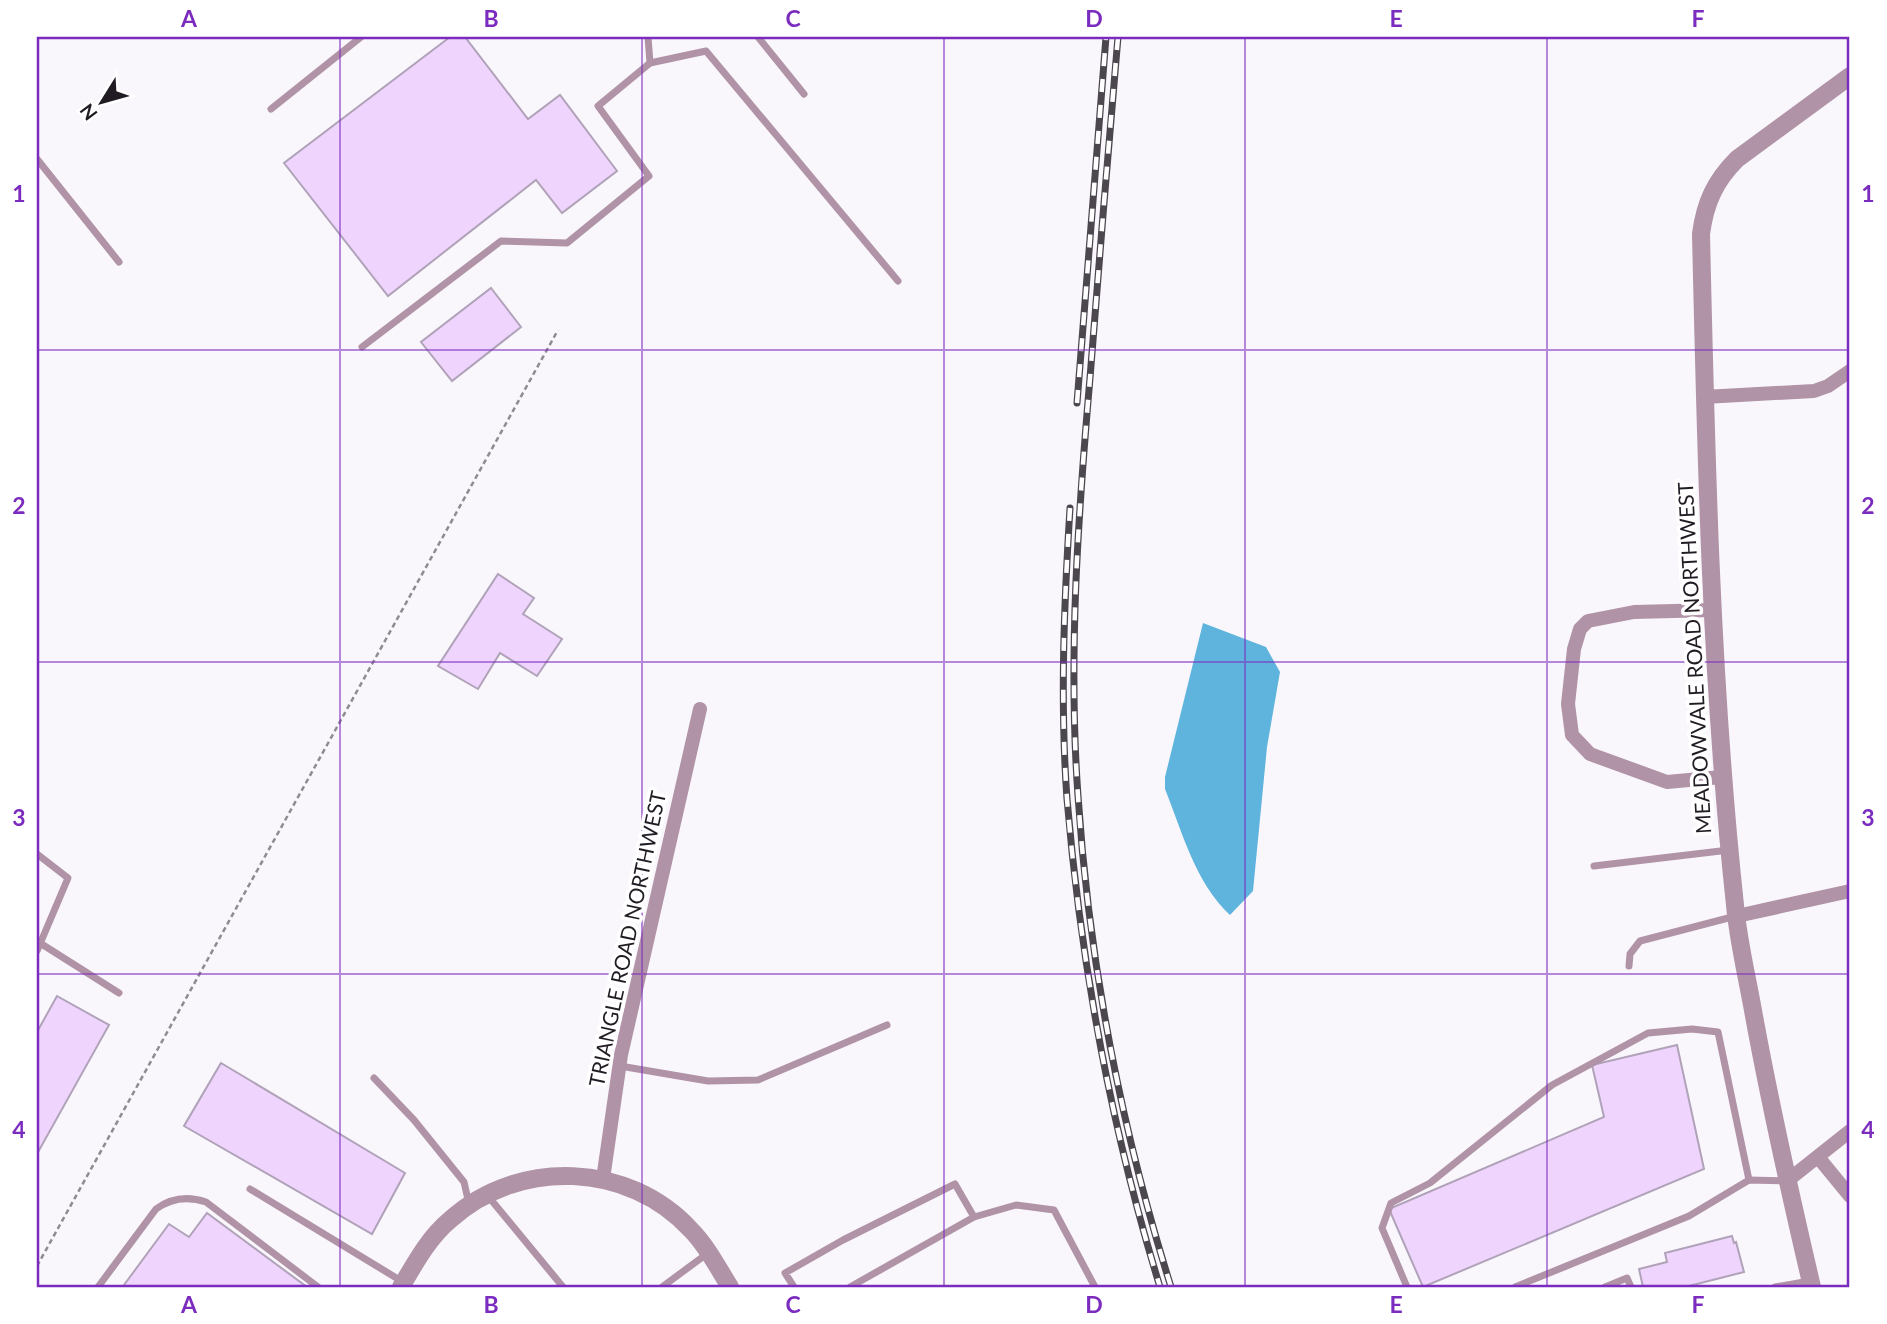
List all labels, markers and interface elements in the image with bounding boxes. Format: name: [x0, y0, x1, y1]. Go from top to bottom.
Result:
text: A: [180, 4, 198, 32]
text: B: [483, 4, 499, 32]
text: C: [785, 4, 801, 32]
text: D: [1085, 4, 1103, 32]
text: E: [1389, 4, 1403, 32]
text: F: [1691, 4, 1705, 32]
north arrow: [66, 66, 136, 136]
text: N: [74, 100, 102, 125]
text: 1: [12, 179, 26, 207]
text: 1: [1861, 179, 1875, 207]
street label: MEADOWVALE ROAD NORTHWEST: [1672, 481, 1715, 835]
text: 2: [12, 491, 26, 519]
text: 2: [1861, 491, 1875, 519]
street label: TRIANGLE ROAD NORTHWEST: [583, 788, 670, 1089]
text: 3: [12, 803, 26, 831]
text: 3: [1861, 803, 1875, 831]
text: 4: [12, 1115, 26, 1143]
text: 4: [1861, 1115, 1875, 1143]
text: A: [180, 1290, 198, 1318]
text: B: [483, 1290, 499, 1318]
text: C: [785, 1290, 801, 1318]
text: D: [1085, 1290, 1103, 1318]
text: E: [1389, 1290, 1403, 1318]
text: F: [1691, 1290, 1705, 1318]

